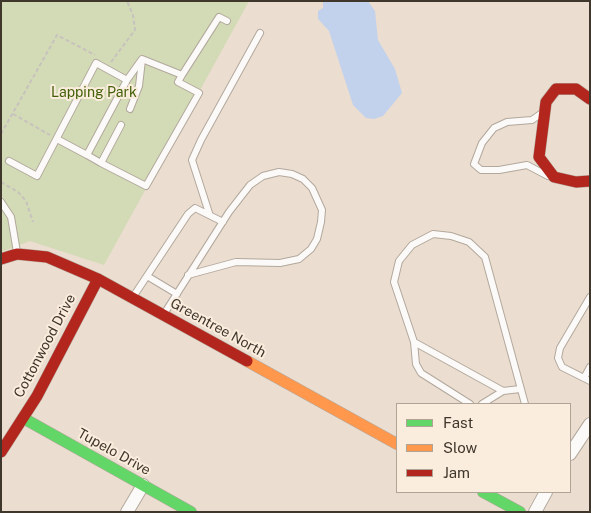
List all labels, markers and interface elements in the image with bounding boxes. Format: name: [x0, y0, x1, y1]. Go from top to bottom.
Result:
park label: Lapping Park: [51, 85, 137, 101]
street label: Cottonwood Drive: [11, 291, 79, 401]
street label: Greentree North: [167, 295, 269, 361]
legend: [396, 403, 571, 493]
text: Fast: [443, 414, 473, 431]
street label: Tupelo Drive: [75, 425, 153, 479]
text: Slow: [443, 439, 477, 456]
text: Jam: [443, 464, 470, 481]

